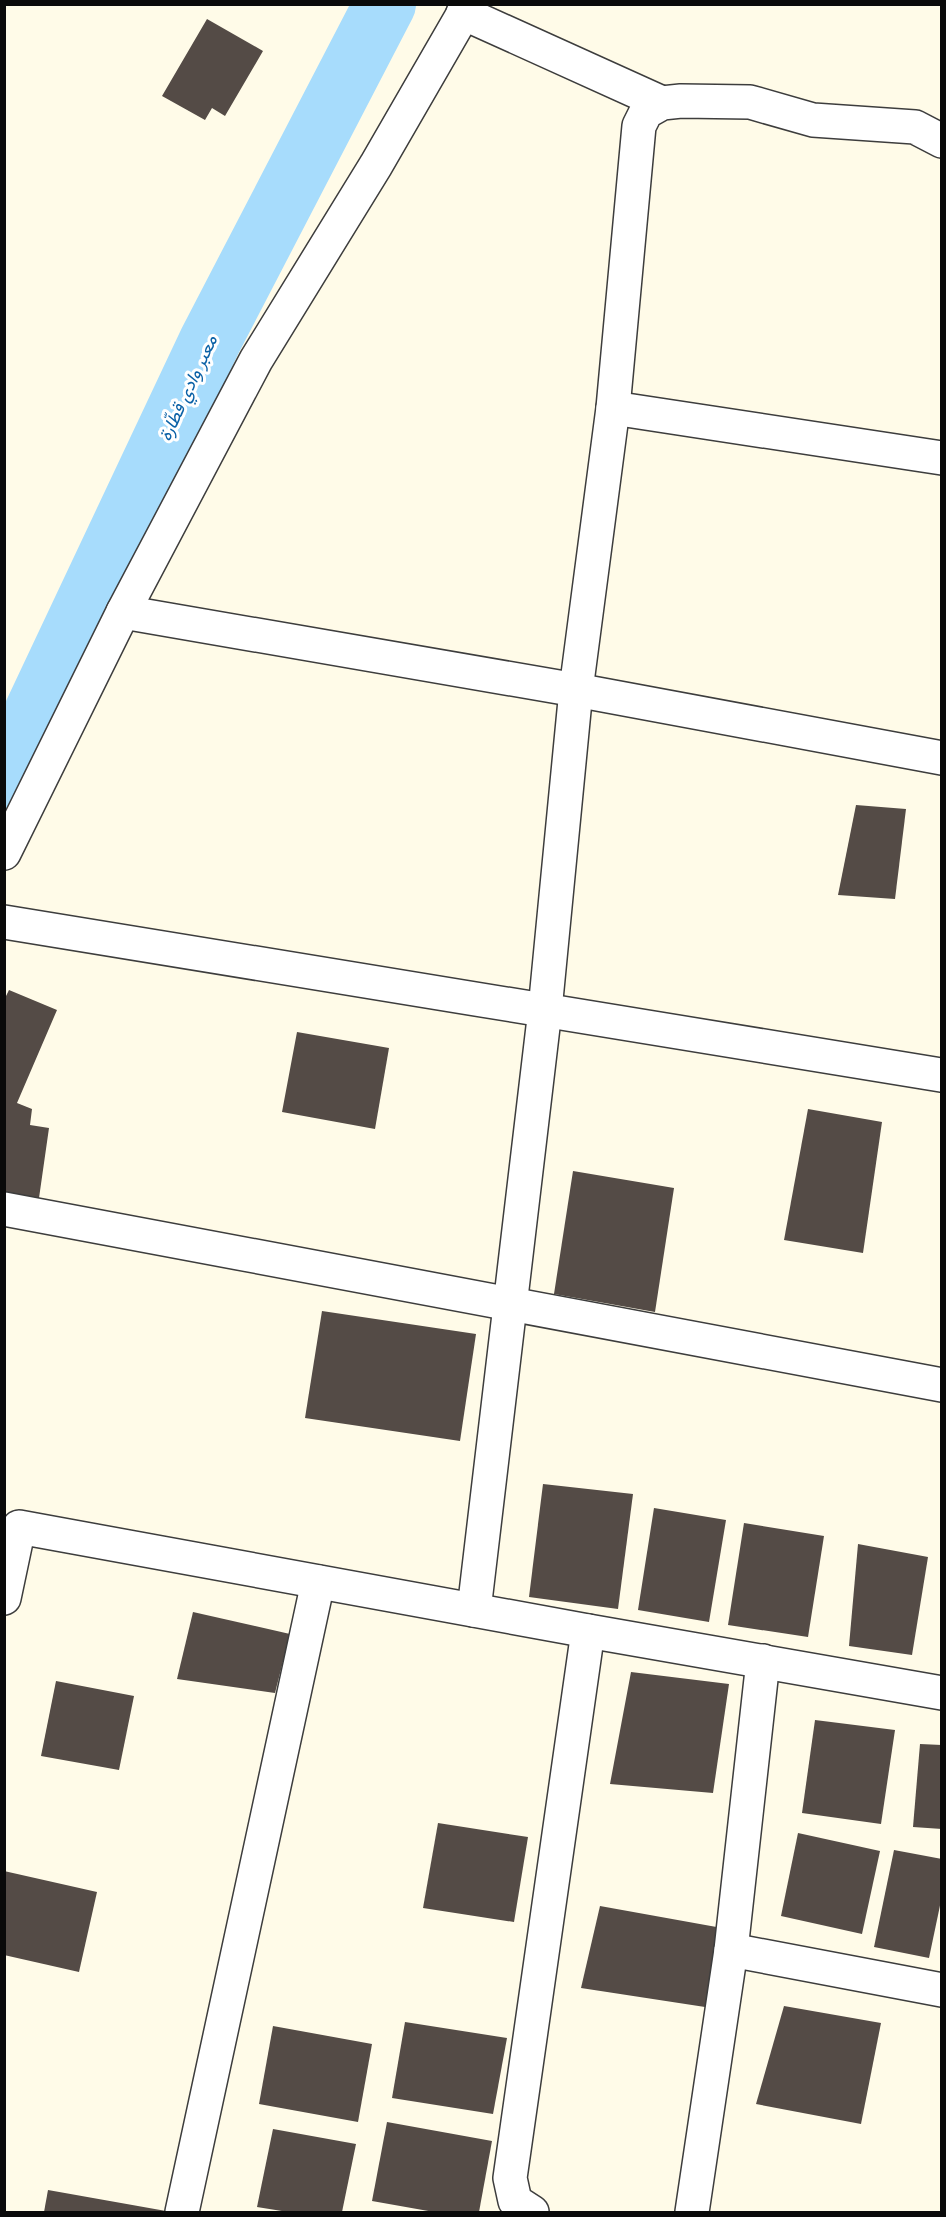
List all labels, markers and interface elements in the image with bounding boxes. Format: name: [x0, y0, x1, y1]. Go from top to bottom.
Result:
water label: معبر وادي قطّارة: [152, 331, 226, 446]

